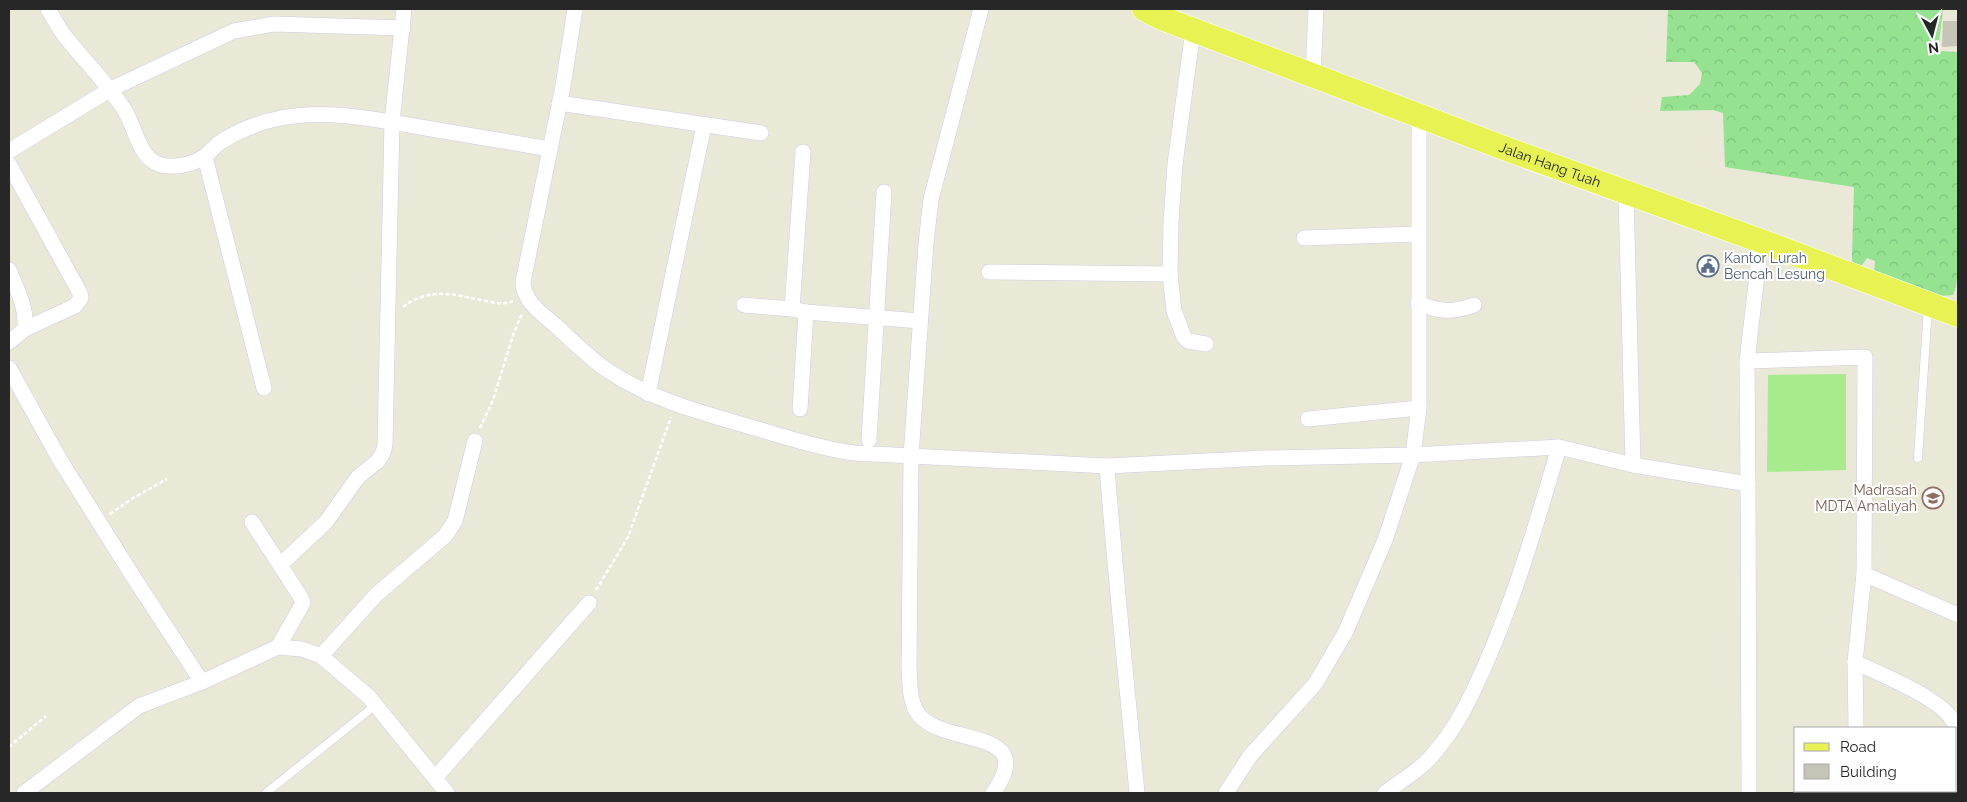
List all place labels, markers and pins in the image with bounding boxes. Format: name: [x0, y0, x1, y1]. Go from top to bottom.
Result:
place label: Kantor Lurah Bencah Lesung: [1724, 250, 1825, 282]
public building icon: Kantor Lurah Bencah Lesung: [1696, 254, 1720, 278]
place label: Madrasah MDTA Amaliyah: [1815, 482, 1917, 514]
school or university icon: Madrasah MDTA Amaliyah: [1921, 486, 1945, 510]

